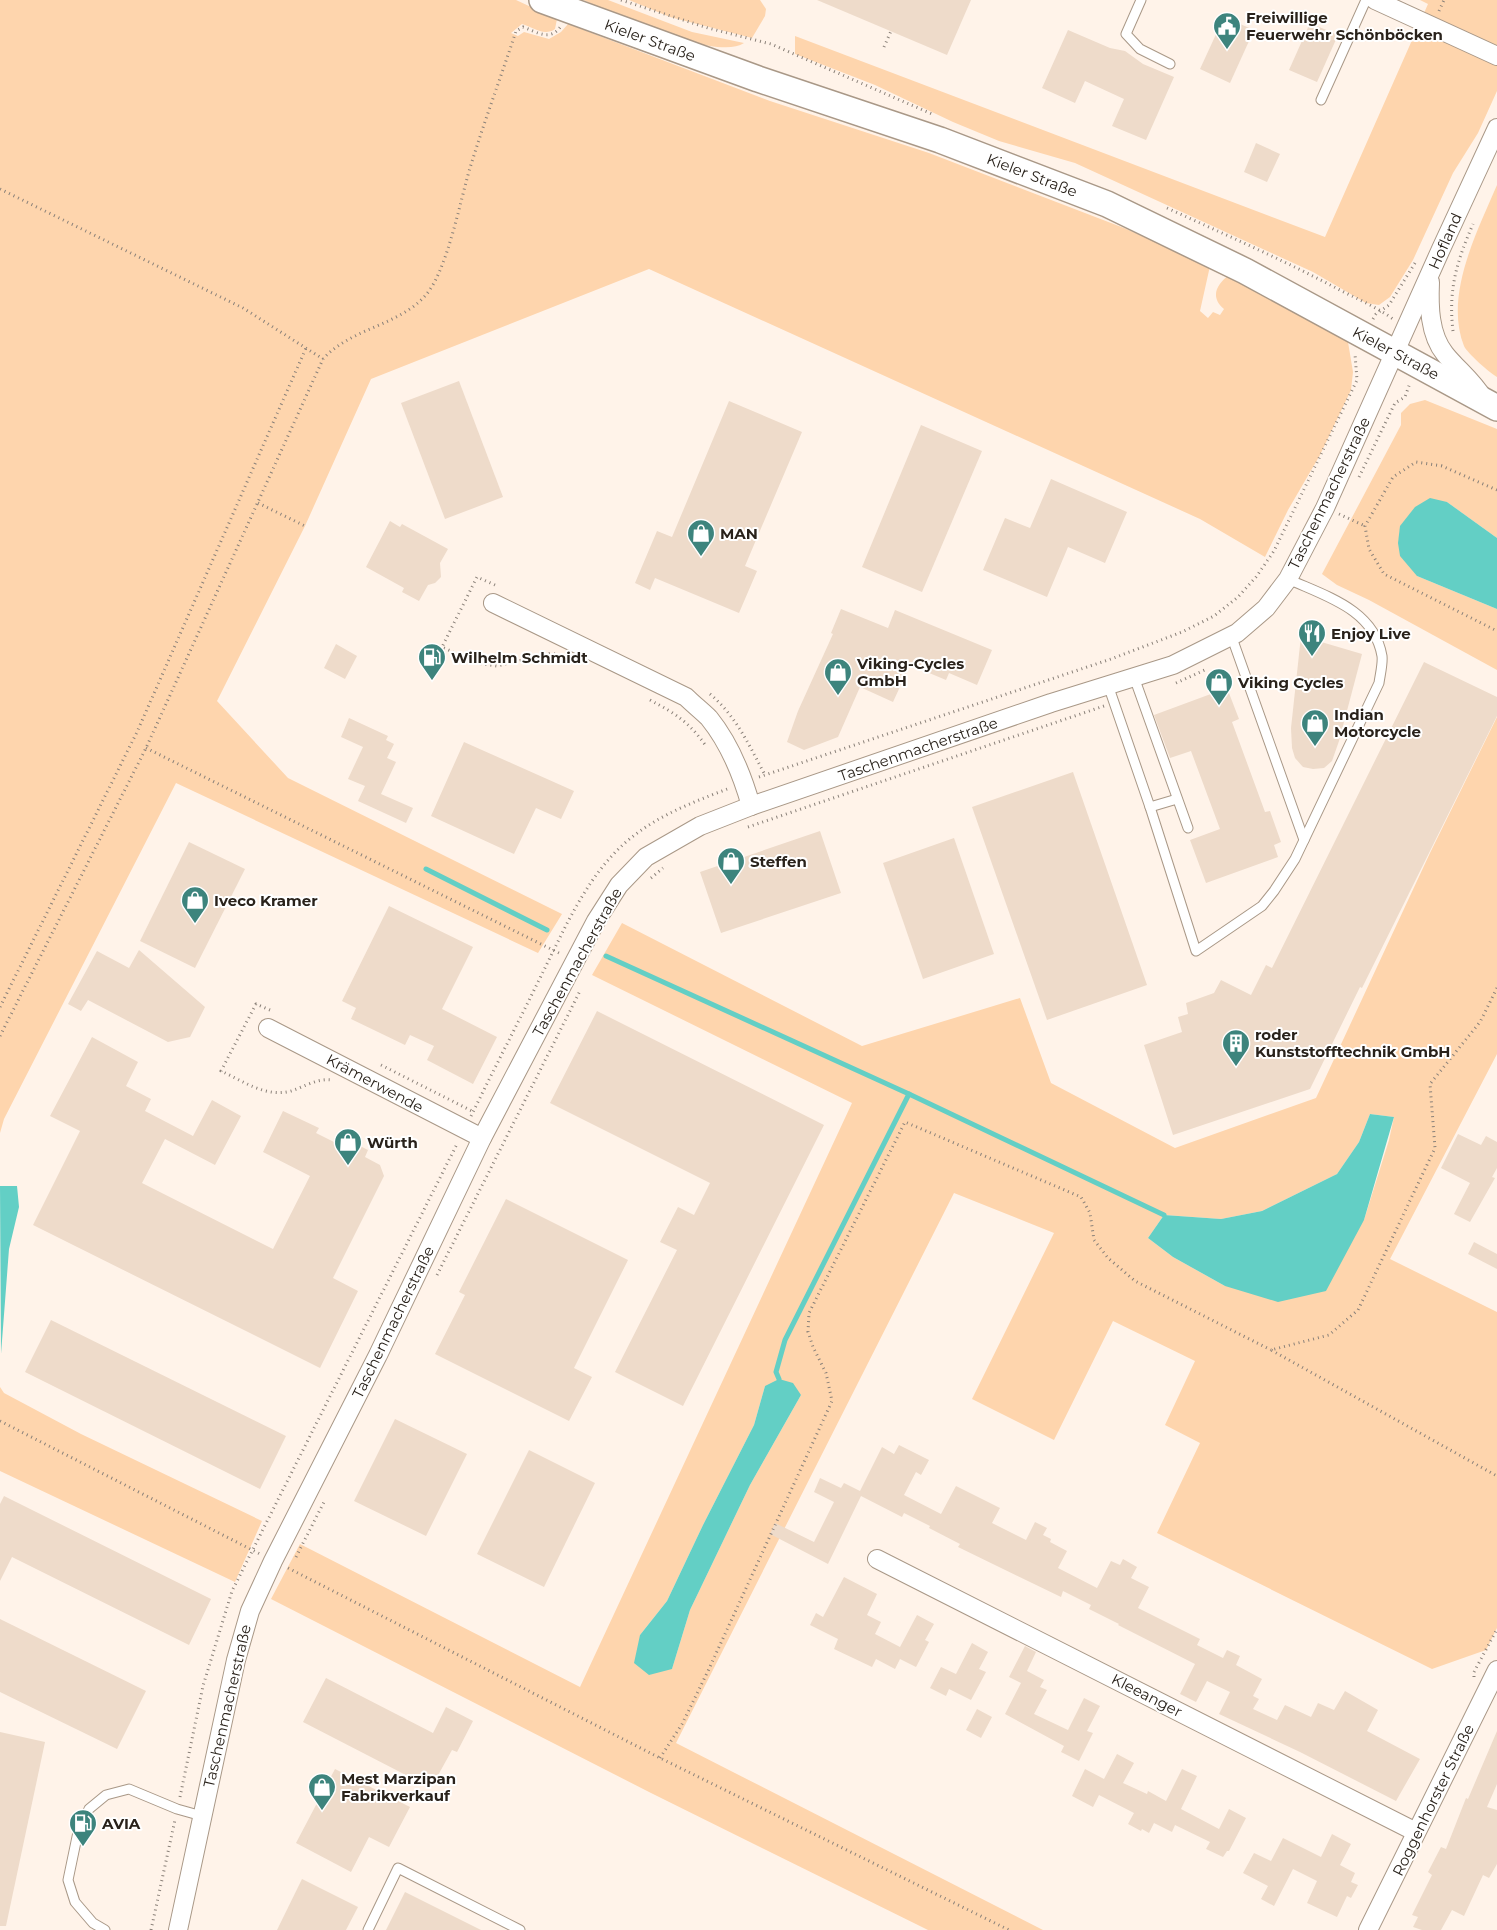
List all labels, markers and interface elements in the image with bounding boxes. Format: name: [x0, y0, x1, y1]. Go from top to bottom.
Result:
place label: Freiwillige Feuerwehr Schönböcken: [1246, 8, 1443, 44]
public building icon: Freiwillige Feuerwehr Schönböcken: [1212, 11, 1242, 50]
street label: Kieler Straße: [602, 15, 698, 65]
street label: Kieler Straße: [984, 149, 1080, 201]
street label: Hofland: [1424, 210, 1466, 272]
street label: Kieler Straße: [1349, 322, 1443, 384]
street label: Taschenmacherstraße: [1284, 414, 1374, 572]
shop icon: MAN: [686, 518, 716, 557]
place label: MAN: [720, 524, 758, 543]
restaurant icon: Enjoy Live: [1297, 618, 1327, 657]
place label: Enjoy Live: [1331, 624, 1411, 643]
fuel station icon: Wilhelm Schmidt: [417, 642, 447, 681]
place label: Wilhelm Schmidt: [451, 648, 588, 667]
place label: Viking-Cycles GmbH: [856, 654, 964, 690]
shop icon: Viking-Cycles GmbH: [823, 657, 853, 696]
shop icon: Viking Cycles: [1204, 667, 1234, 706]
place label: Viking Cycles: [1237, 673, 1344, 692]
place label: Indian Motorcycle: [1334, 705, 1421, 741]
shop icon: Indian Motorcycle: [1300, 708, 1330, 747]
street label: Taschenmacherstraße: [836, 713, 1000, 785]
shop icon: Steffen: [716, 846, 746, 885]
place label: Steffen: [750, 852, 807, 871]
street label: Taschenmacherstraße: [528, 884, 626, 1040]
shop icon: Iveco Kramer: [180, 885, 210, 924]
place label: Iveco Kramer: [214, 891, 318, 910]
place label: roder Kunststofftechnik GmbH: [1255, 1025, 1450, 1061]
building icon: roder Kunststofftechnik GmbH: [1221, 1028, 1251, 1067]
street label: Krämerwende: [323, 1049, 427, 1117]
shop icon: Würth: [333, 1127, 363, 1166]
place label: Würth: [367, 1133, 418, 1152]
street label: Taschenmacherstraße: [348, 1243, 438, 1401]
street label: Taschenmacherstraße: [199, 1622, 255, 1790]
street label: Kleeanger: [1108, 1669, 1186, 1721]
street label: Roggenhorster Straße: [1388, 1721, 1478, 1879]
place label: Mest Marzipan Fabrikverkauf: [341, 1769, 456, 1805]
shop icon: Mest Marzipan Fabrikverkauf: [307, 1772, 337, 1811]
fuel station icon: AVIA: [68, 1808, 98, 1847]
place label: AVIA: [101, 1814, 141, 1833]

